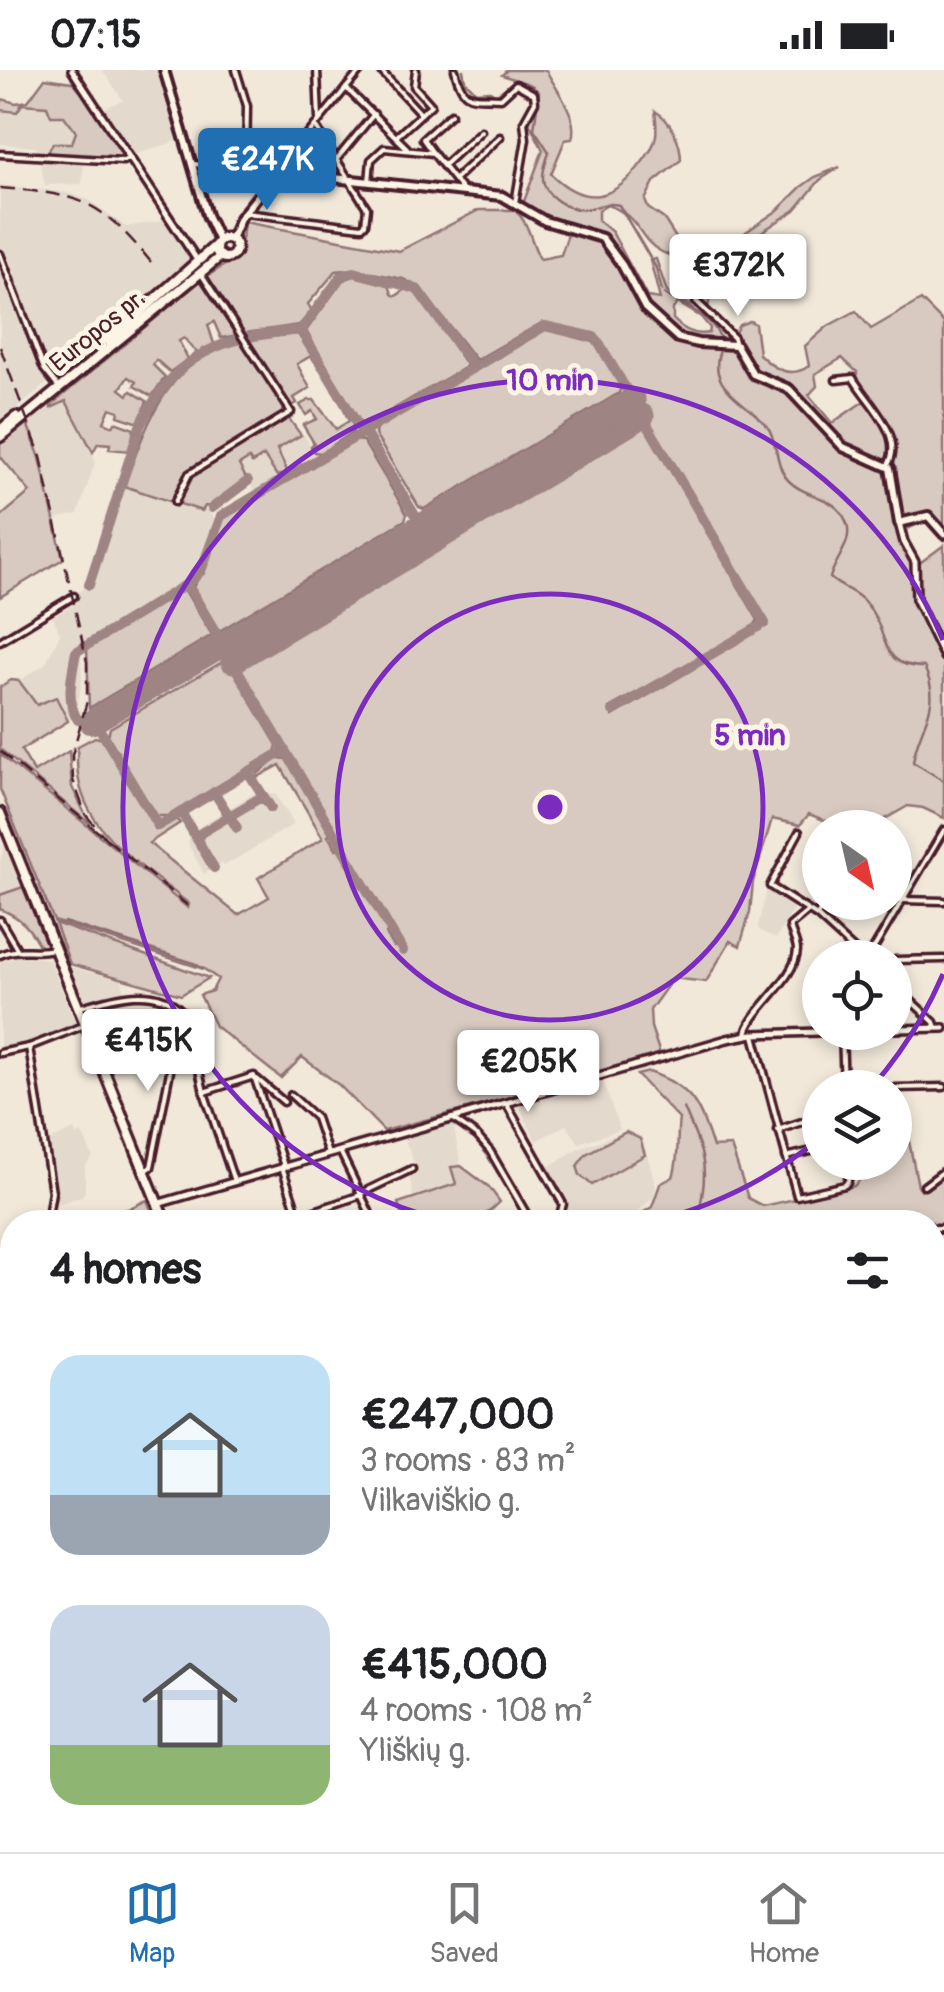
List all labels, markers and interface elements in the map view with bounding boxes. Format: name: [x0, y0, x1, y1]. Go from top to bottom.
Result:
text: 07:15: [50, 11, 142, 59]
pin: €247K: [197, 128, 337, 213]
text: €247K: [220, 140, 314, 180]
pin: €372K: [668, 234, 808, 319]
text: €372K: [691, 246, 785, 286]
street label: Europos pr.: [44, 283, 152, 379]
text: 10 min: [506, 362, 594, 399]
text: 5 min: [714, 717, 786, 754]
centre of rings: [532, 789, 568, 825]
north arrow: [802, 810, 912, 920]
map controls: [802, 810, 912, 1180]
button: locate: [802, 940, 912, 1050]
pin: €415K: [78, 1009, 218, 1094]
text: €415K: [104, 1021, 192, 1061]
pin: €205K: [458, 1030, 598, 1115]
text: €205K: [479, 1042, 577, 1082]
button: layers: [802, 1070, 912, 1180]
icon: filters: [840, 1243, 895, 1298]
text: 4 homes: [50, 1244, 201, 1296]
text: €247,000: [360, 1389, 555, 1441]
icon: home: [130, 1395, 250, 1515]
text: 3 rooms · 83 m²: [360, 1441, 576, 1481]
text: Vilkaviškio g.: [360, 1481, 521, 1521]
text: €415,000: [360, 1639, 548, 1691]
icon: home: [130, 1645, 250, 1765]
text: 4 rooms · 108 m²: [360, 1691, 593, 1731]
text: Yliškių g.: [360, 1731, 472, 1771]
tab: Map: [125, 1876, 180, 1971]
tab: Saved: [429, 1876, 499, 1971]
tab: Home: [749, 1876, 819, 1971]

